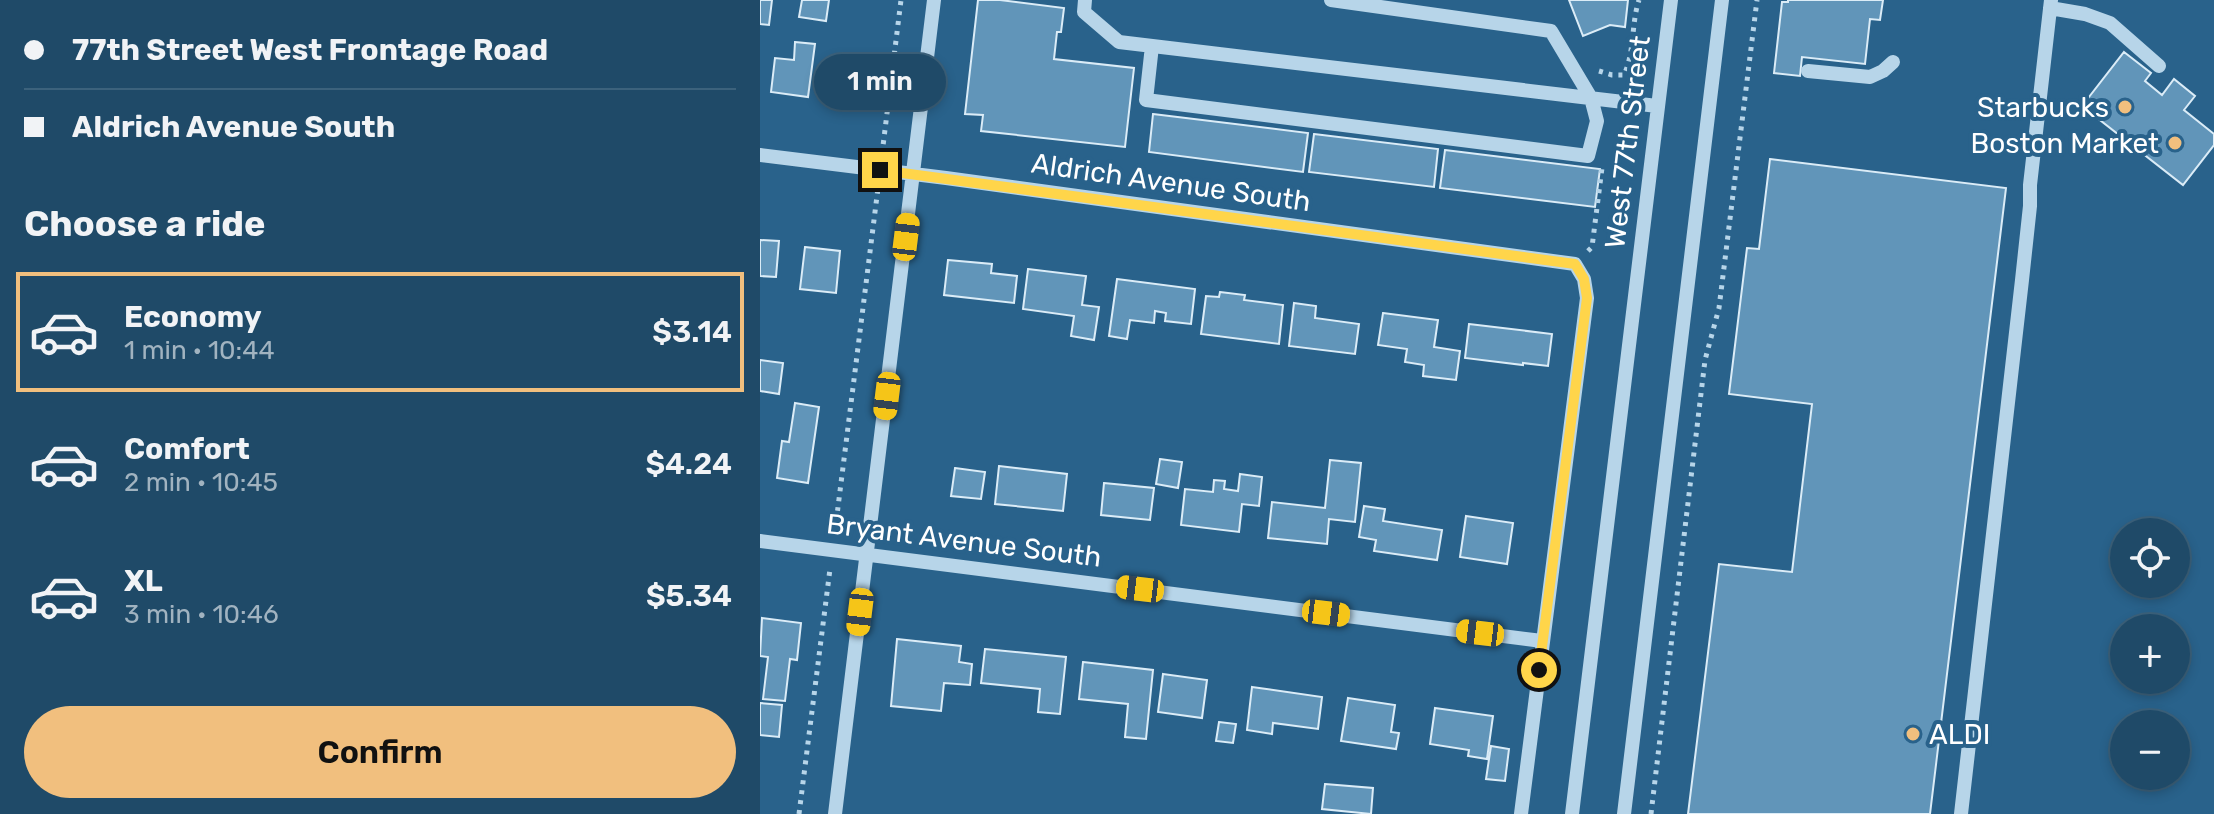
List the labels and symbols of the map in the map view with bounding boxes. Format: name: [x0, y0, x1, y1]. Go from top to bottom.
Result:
street label: West 77th Street: [1598, 34, 1657, 250]
callout: 1 min: [814, 54, 946, 110]
place label: Starbucks: [1977, 91, 2109, 124]
marker: Starbucks: [2116, 98, 2134, 116]
place label: Boston Market: [1970, 127, 2159, 160]
marker: Boston Market: [2166, 134, 2184, 152]
street label: Aldrich Avenue South: [1029, 147, 1313, 218]
route end: [862, 152, 898, 188]
car: [891, 212, 921, 262]
car: [872, 371, 902, 421]
street label: Bryant Avenue South: [825, 507, 1103, 574]
car: [1115, 574, 1165, 604]
car: [845, 587, 875, 637]
car: [1301, 598, 1351, 628]
car: [1455, 618, 1505, 648]
route start: [1521, 652, 1557, 688]
place label: ALDI: [1929, 718, 1990, 751]
marker: ALDI: [1904, 725, 1922, 743]

